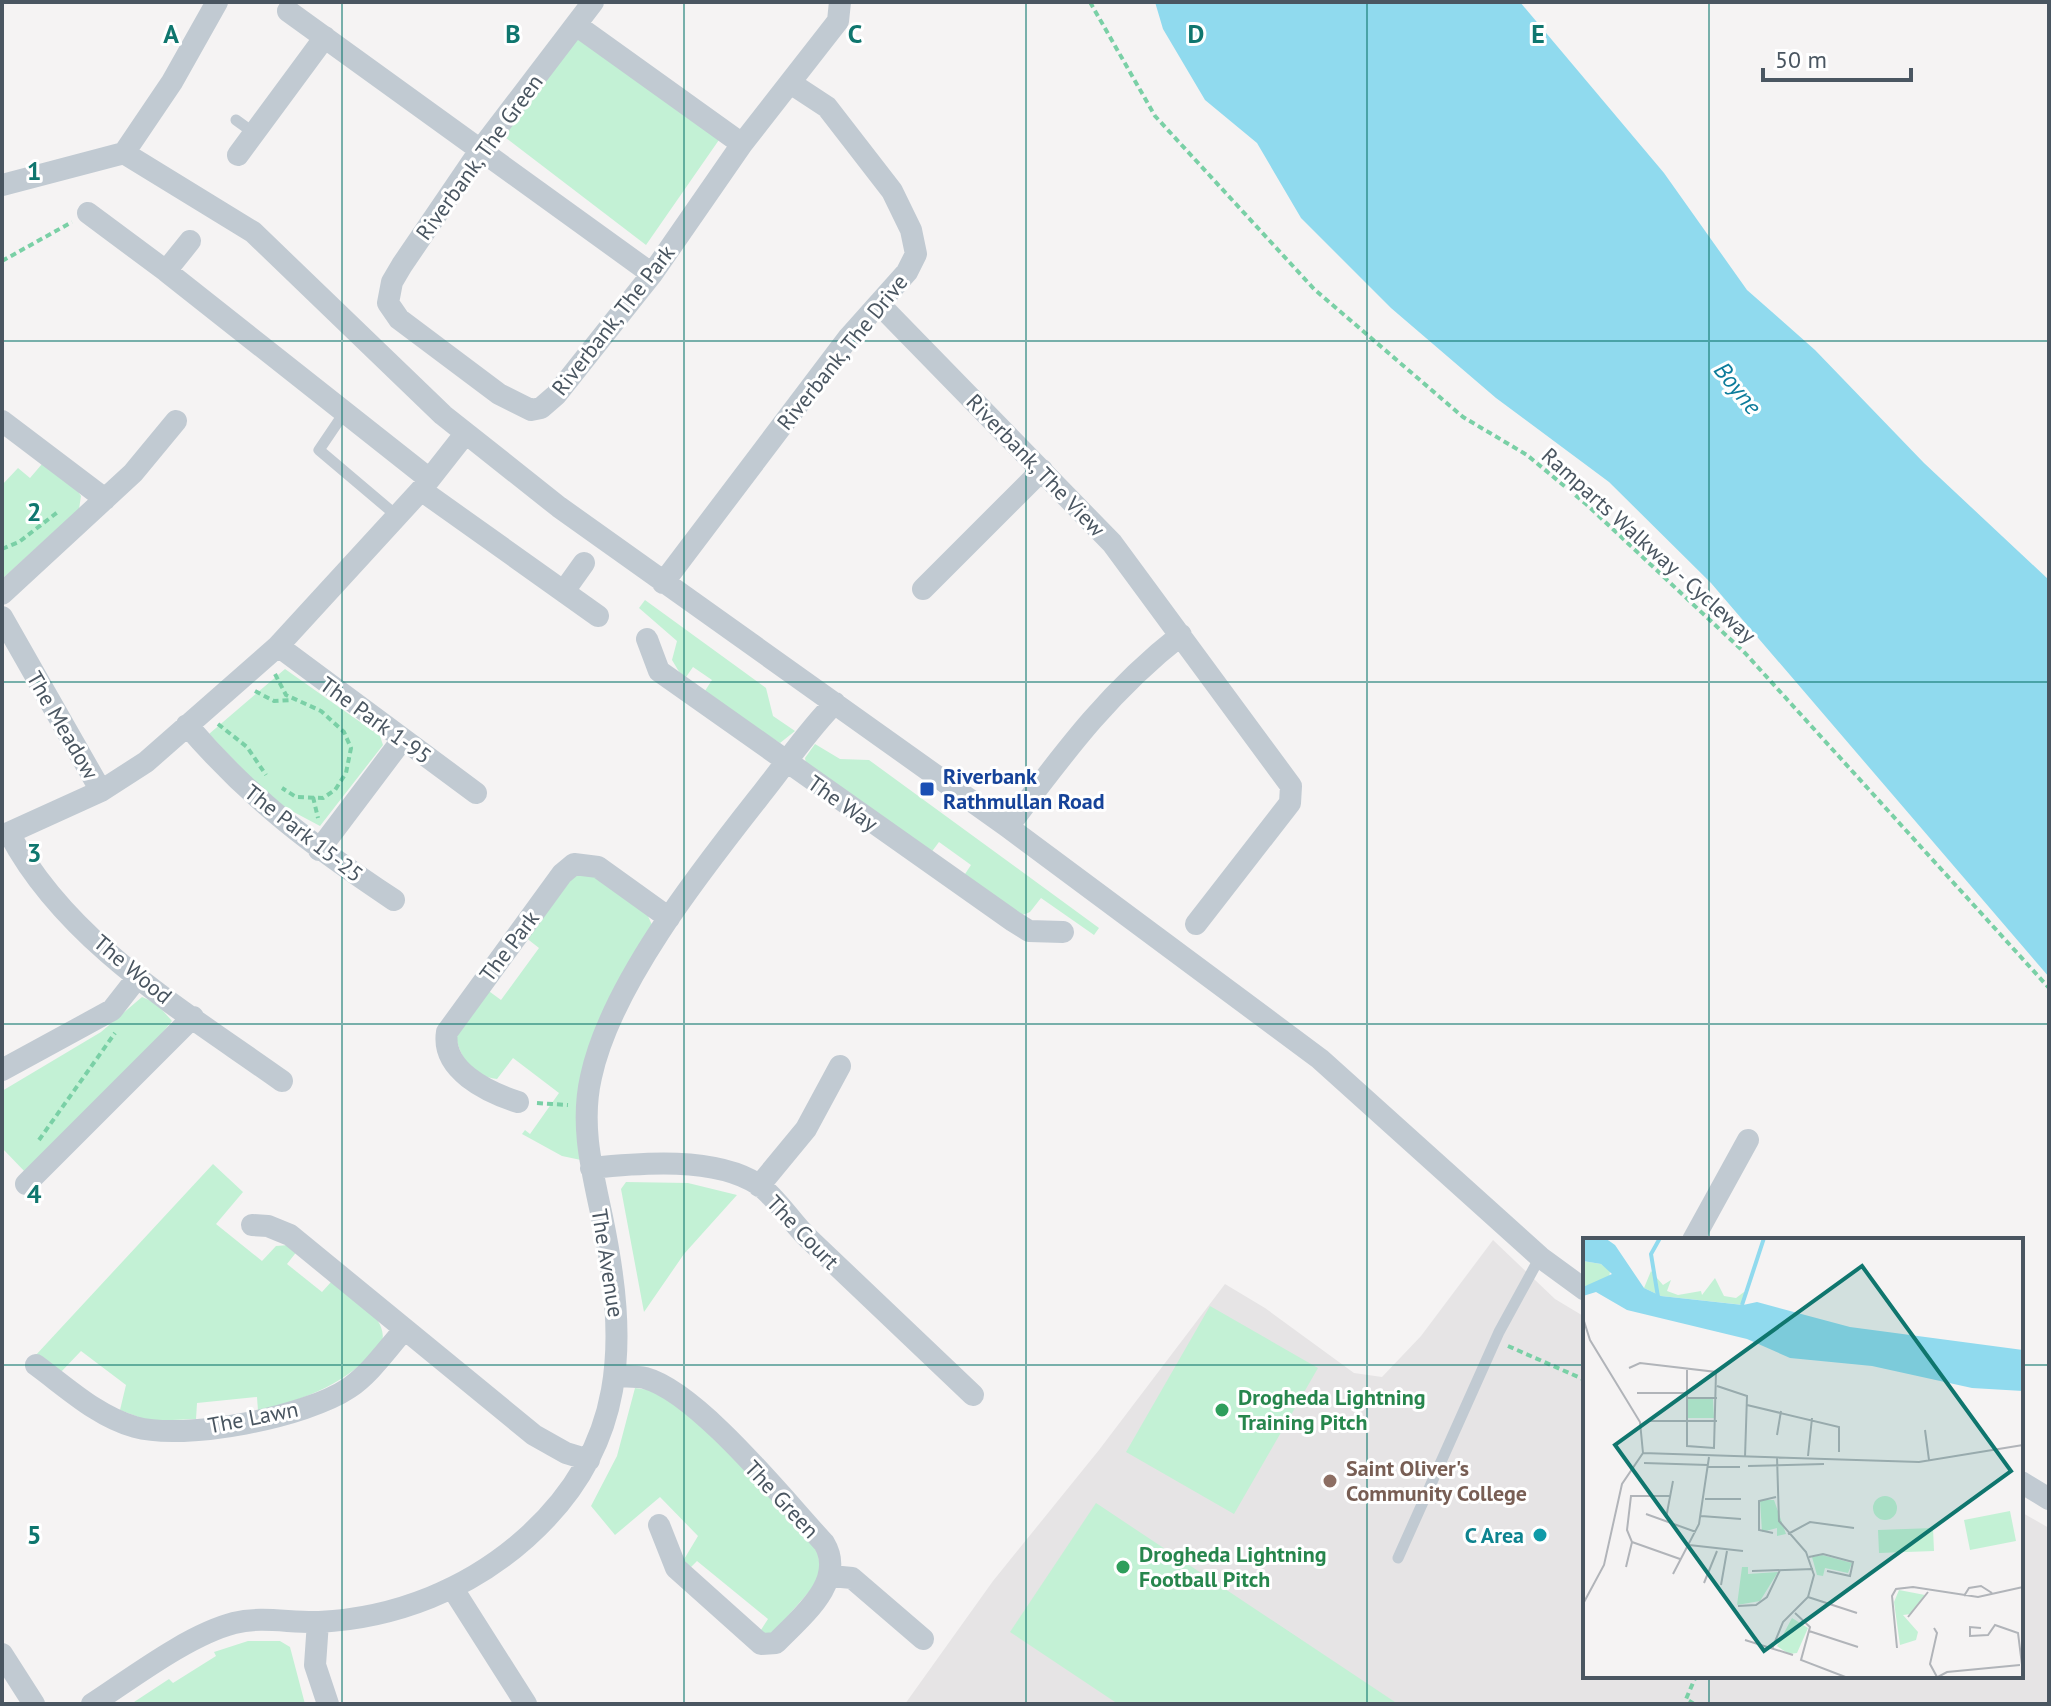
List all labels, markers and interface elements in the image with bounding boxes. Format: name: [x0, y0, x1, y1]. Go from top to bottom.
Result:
text: A: [163, 17, 179, 50]
text: B: [505, 17, 521, 50]
text: C: [848, 17, 862, 50]
text: D: [1188, 17, 1204, 50]
text: E: [1531, 17, 1545, 50]
scale bar: [1763, 32, 1911, 82]
text: 50 m: [1775, 44, 1827, 75]
street label: Riverbank, The Green: [409, 69, 549, 245]
text: 1: [27, 154, 41, 187]
street label: Riverbank, The Park: [545, 239, 681, 401]
street label: Riverbank, The Drive: [771, 268, 913, 436]
water label: Boyne: [1707, 355, 1769, 421]
street label: Riverbank, The View: [961, 388, 1111, 542]
street label: Ramparts Walkway - Cycleway: [1536, 441, 1763, 649]
text: 2: [27, 495, 41, 528]
street label: The Meadow: [21, 666, 105, 784]
street label: The Park 1-95: [315, 670, 437, 770]
place label: Riverbank Rathmullan Road: [943, 762, 1105, 815]
street label: The Way: [802, 769, 884, 838]
street label: The Park 15-25: [239, 778, 369, 888]
marker: Riverbank Rathmullan Road: [918, 780, 936, 798]
text: 3: [27, 836, 41, 869]
street label: The Park: [473, 905, 545, 987]
street label: The Wood: [88, 928, 178, 1010]
text: 4: [27, 1177, 42, 1210]
street label: The Court: [761, 1189, 846, 1275]
street label: The Avenue: [586, 1207, 630, 1319]
inset map: [1583, 1238, 2023, 1678]
place label: Drogheda Lightning Training Pitch: [1238, 1383, 1425, 1436]
street label: The Lawn: [205, 1395, 301, 1439]
marker: Drogheda Lightning Training Pitch: [1213, 1401, 1231, 1419]
street label: The Green: [739, 1454, 825, 1544]
place label: Saint Oliver's Community College: [1346, 1454, 1527, 1507]
marker: Saint Oliver's Community College: [1321, 1472, 1339, 1490]
text: 5: [27, 1518, 41, 1551]
place label: C Area: [1465, 1521, 1524, 1549]
marker: C Area: [1531, 1526, 1549, 1544]
place label: Drogheda Lightning Football Pitch: [1139, 1540, 1326, 1593]
marker: Drogheda Lightning Football Pitch: [1114, 1558, 1132, 1576]

